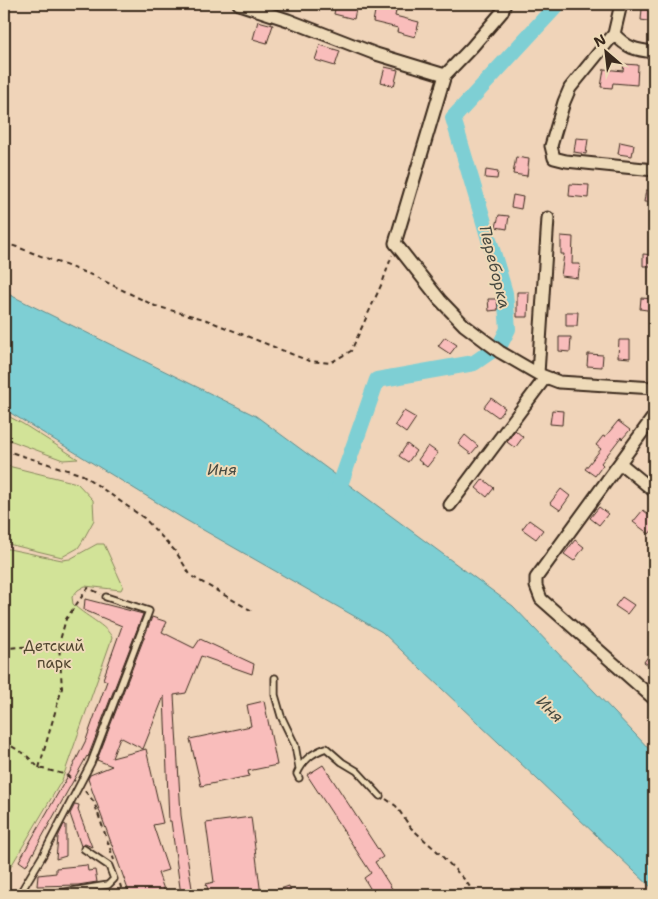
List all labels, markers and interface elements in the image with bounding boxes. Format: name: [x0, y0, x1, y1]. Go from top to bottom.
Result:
north arrow: [580, 28, 630, 78]
text: N: [591, 30, 609, 51]
water label: Переборка: [475, 223, 515, 311]
water label: Иня: [207, 459, 237, 480]
park label: Детский парк: [24, 636, 85, 673]
water label: Иня: [532, 691, 568, 727]

